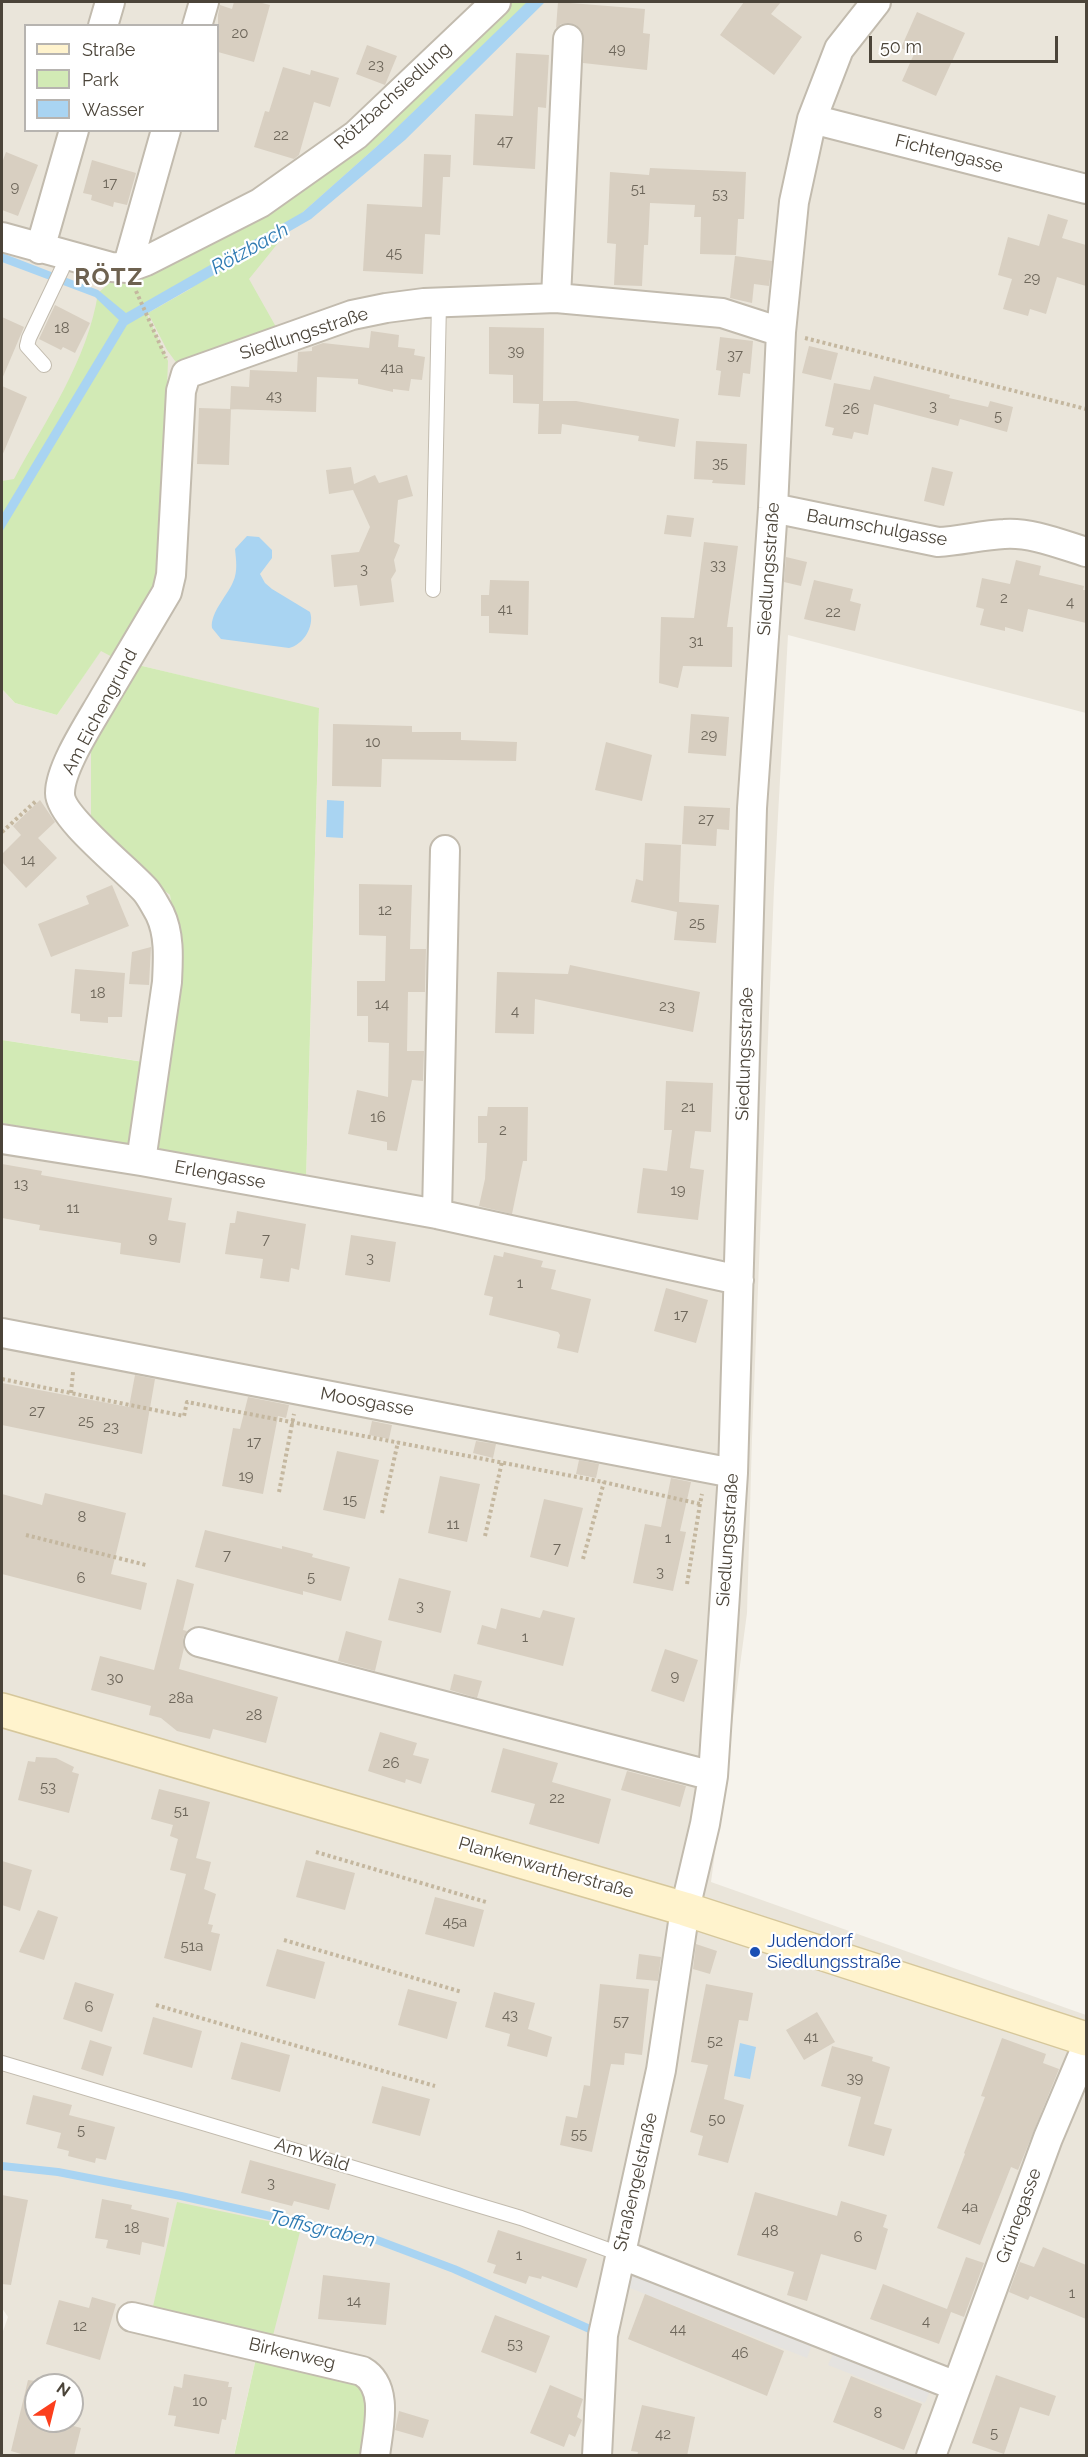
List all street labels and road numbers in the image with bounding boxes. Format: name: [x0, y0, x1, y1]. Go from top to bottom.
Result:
street label: Rötzbachsiedlung: [330, 38, 456, 154]
street label: Fichtengasse: [893, 130, 1005, 178]
street label: Siedlungsstraße: [237, 303, 371, 365]
street label: Siedlungsstraße: [754, 502, 784, 636]
street label: Baumschulgasse: [805, 505, 949, 551]
street label: Am Eichengrund: [58, 645, 142, 779]
street label: Siedlungsstraße: [732, 987, 758, 1121]
street label: Erlengasse: [173, 1156, 267, 1194]
street label: Moosgasse: [319, 1383, 415, 1421]
street label: Siedlungsstraße: [713, 1473, 743, 1607]
street label: Plankenwartherstraße: [456, 1833, 636, 1903]
street label: Straßengelstraße: [610, 2111, 662, 2253]
street label: Am Wald: [272, 2133, 352, 2177]
street label: Grünegasse: [992, 2165, 1046, 2267]
street label: Birkenweg: [247, 2334, 337, 2374]

